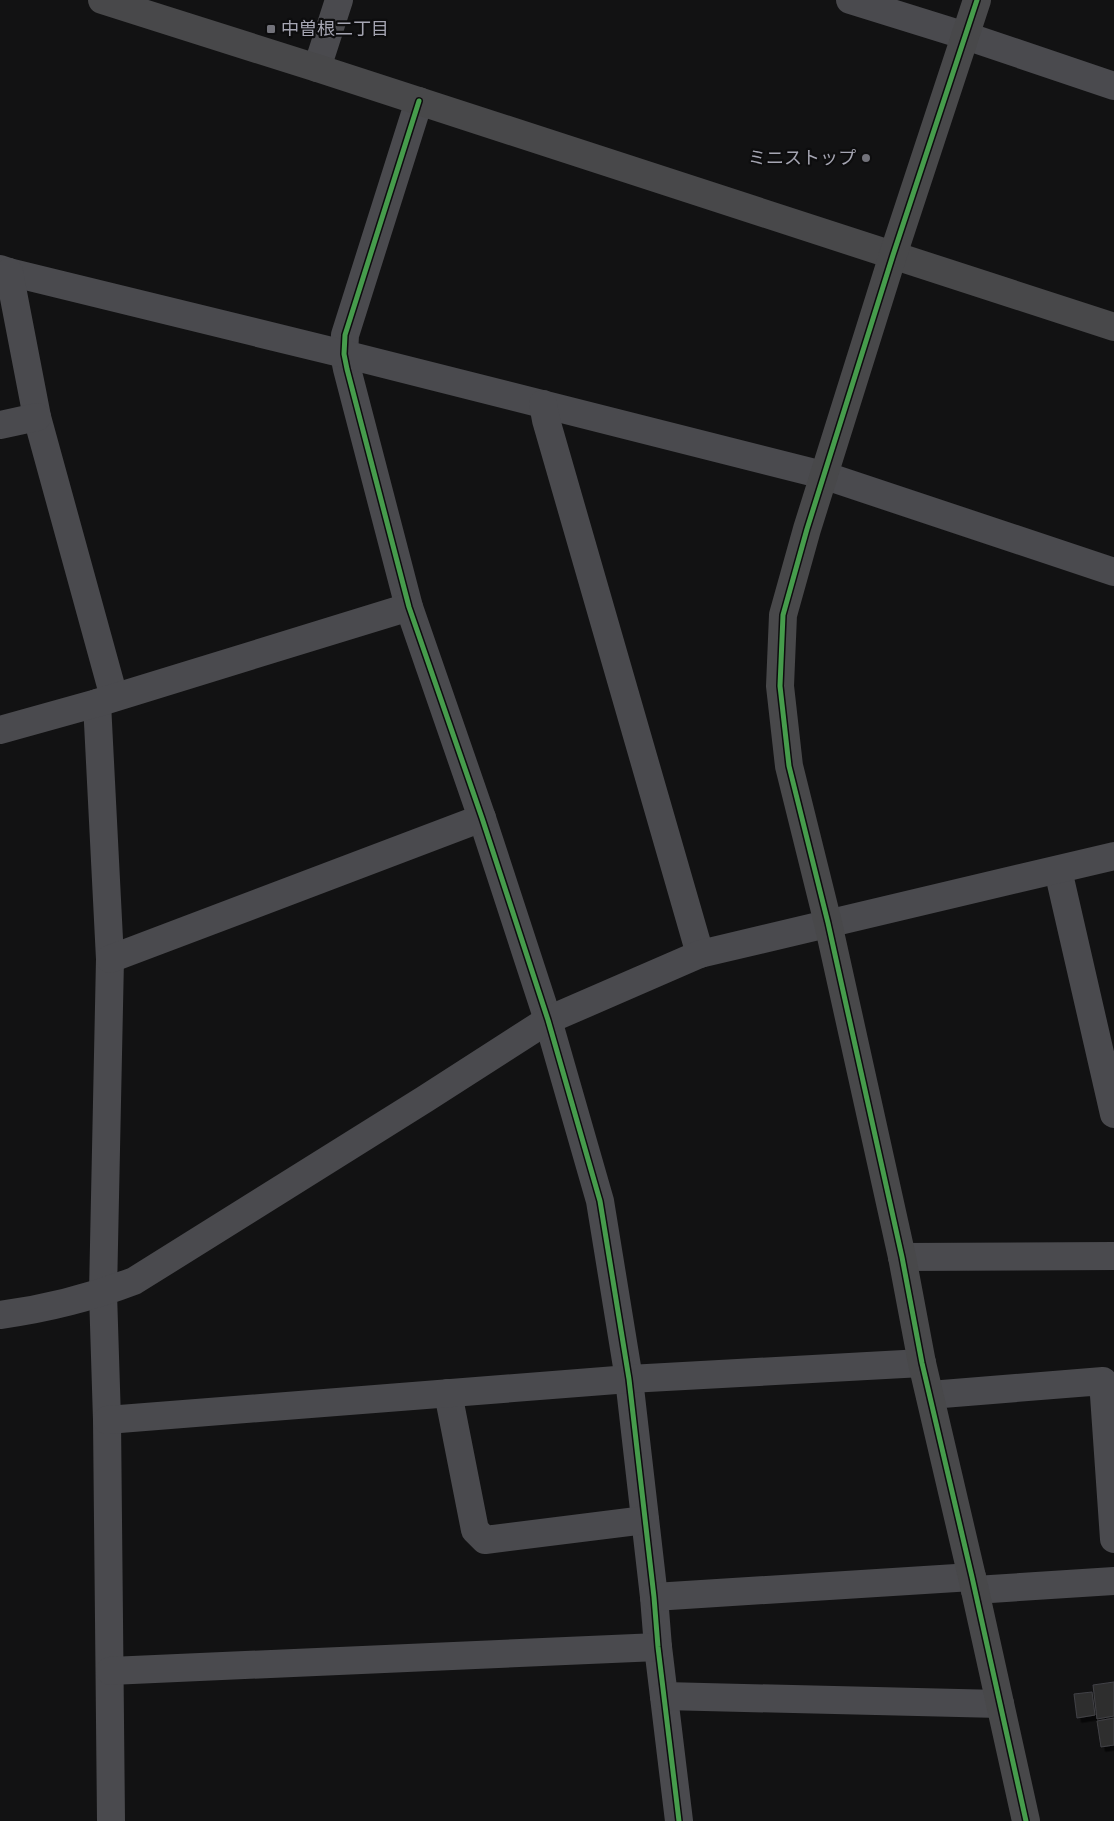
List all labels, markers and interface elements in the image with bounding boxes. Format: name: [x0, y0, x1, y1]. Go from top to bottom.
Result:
place label: 中曽根二丁目: [281, 19, 389, 39]
marker: 中曽根二丁目: [265, 23, 277, 35]
place label: ミニストップ: [748, 148, 856, 168]
marker: ミニストップ: [860, 152, 872, 164]

